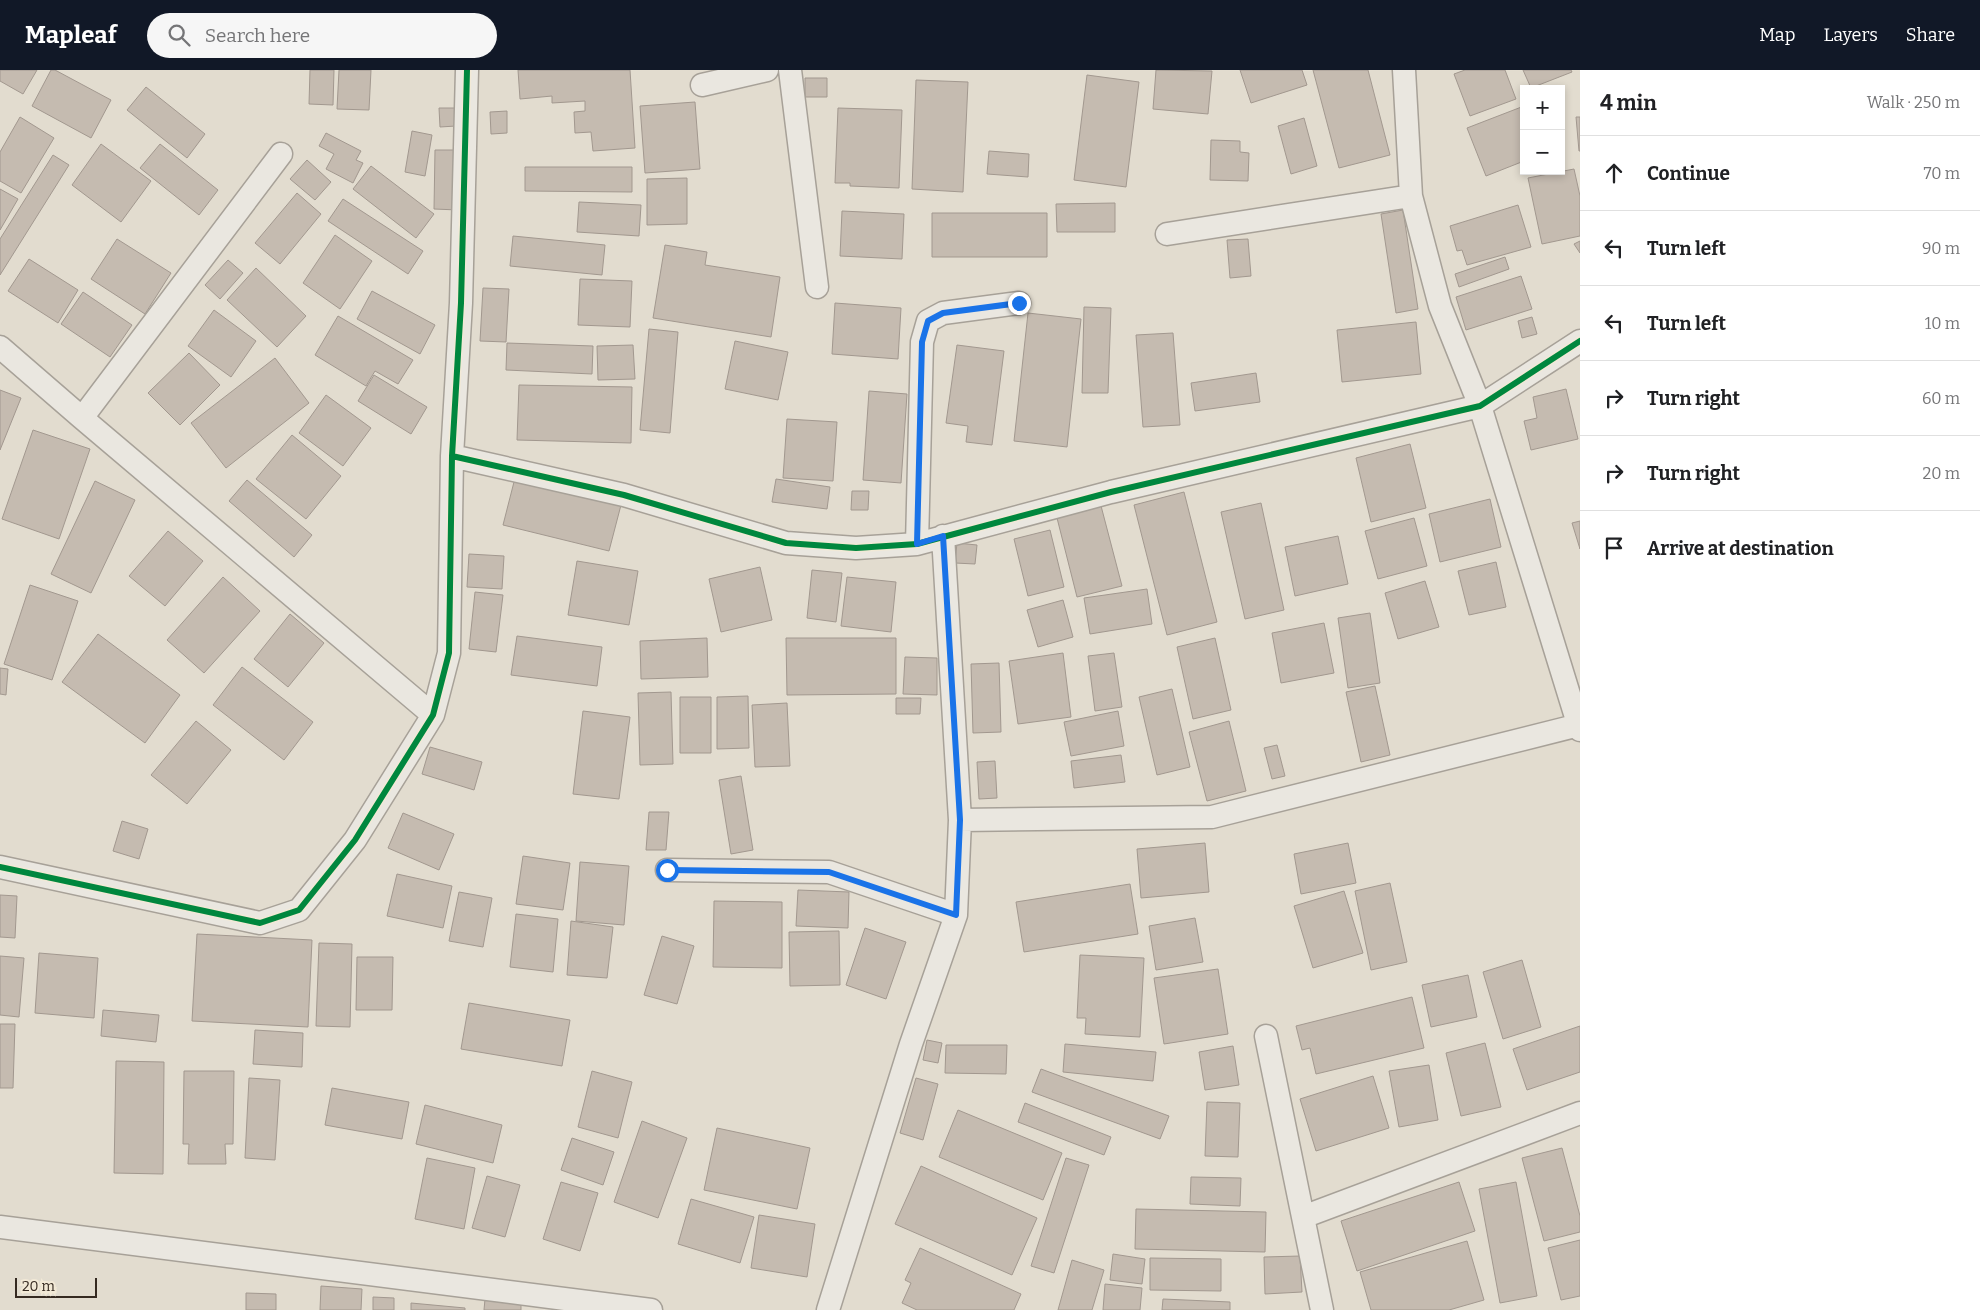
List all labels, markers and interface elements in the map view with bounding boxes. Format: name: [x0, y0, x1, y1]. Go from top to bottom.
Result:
search box: [147, 13, 497, 58]
text: Mapleaf: [25, 21, 117, 49]
icon: search: [165, 21, 193, 49]
text: Search here: [205, 24, 310, 47]
text: Map: [1759, 24, 1795, 46]
text: Layers: [1823, 24, 1878, 46]
text: Share: [1906, 24, 1955, 46]
map controls: [1520, 85, 1565, 175]
button: +: [1520, 85, 1565, 130]
text: 4 min: [1600, 90, 1657, 116]
text: Walk · 250 m: [1867, 93, 1960, 112]
button: −: [1520, 130, 1565, 175]
icon: ahead: [1600, 159, 1628, 187]
text: Continue: [1647, 162, 1730, 185]
text: 70 m: [1924, 164, 1960, 183]
icon: left: [1600, 234, 1628, 262]
text: Turn left: [1647, 237, 1726, 260]
text: 90 m: [1922, 239, 1960, 258]
route end: [1008, 292, 1031, 315]
icon: left: [1600, 309, 1628, 337]
text: Turn left: [1647, 312, 1726, 335]
text: 10 m: [1925, 314, 1960, 333]
icon: right: [1600, 384, 1628, 412]
text: Turn right: [1647, 387, 1740, 410]
text: 60 m: [1922, 389, 1960, 408]
icon: right: [1600, 459, 1628, 487]
text: Turn right: [1647, 462, 1740, 485]
text: 20 m: [1923, 464, 1960, 483]
icon: arrive: [1600, 534, 1628, 562]
text: Arrive at destination: [1647, 537, 1834, 560]
route start: [656, 859, 679, 882]
scale bar: [15, 1275, 98, 1298]
text: 20 m: [22, 1278, 55, 1295]

